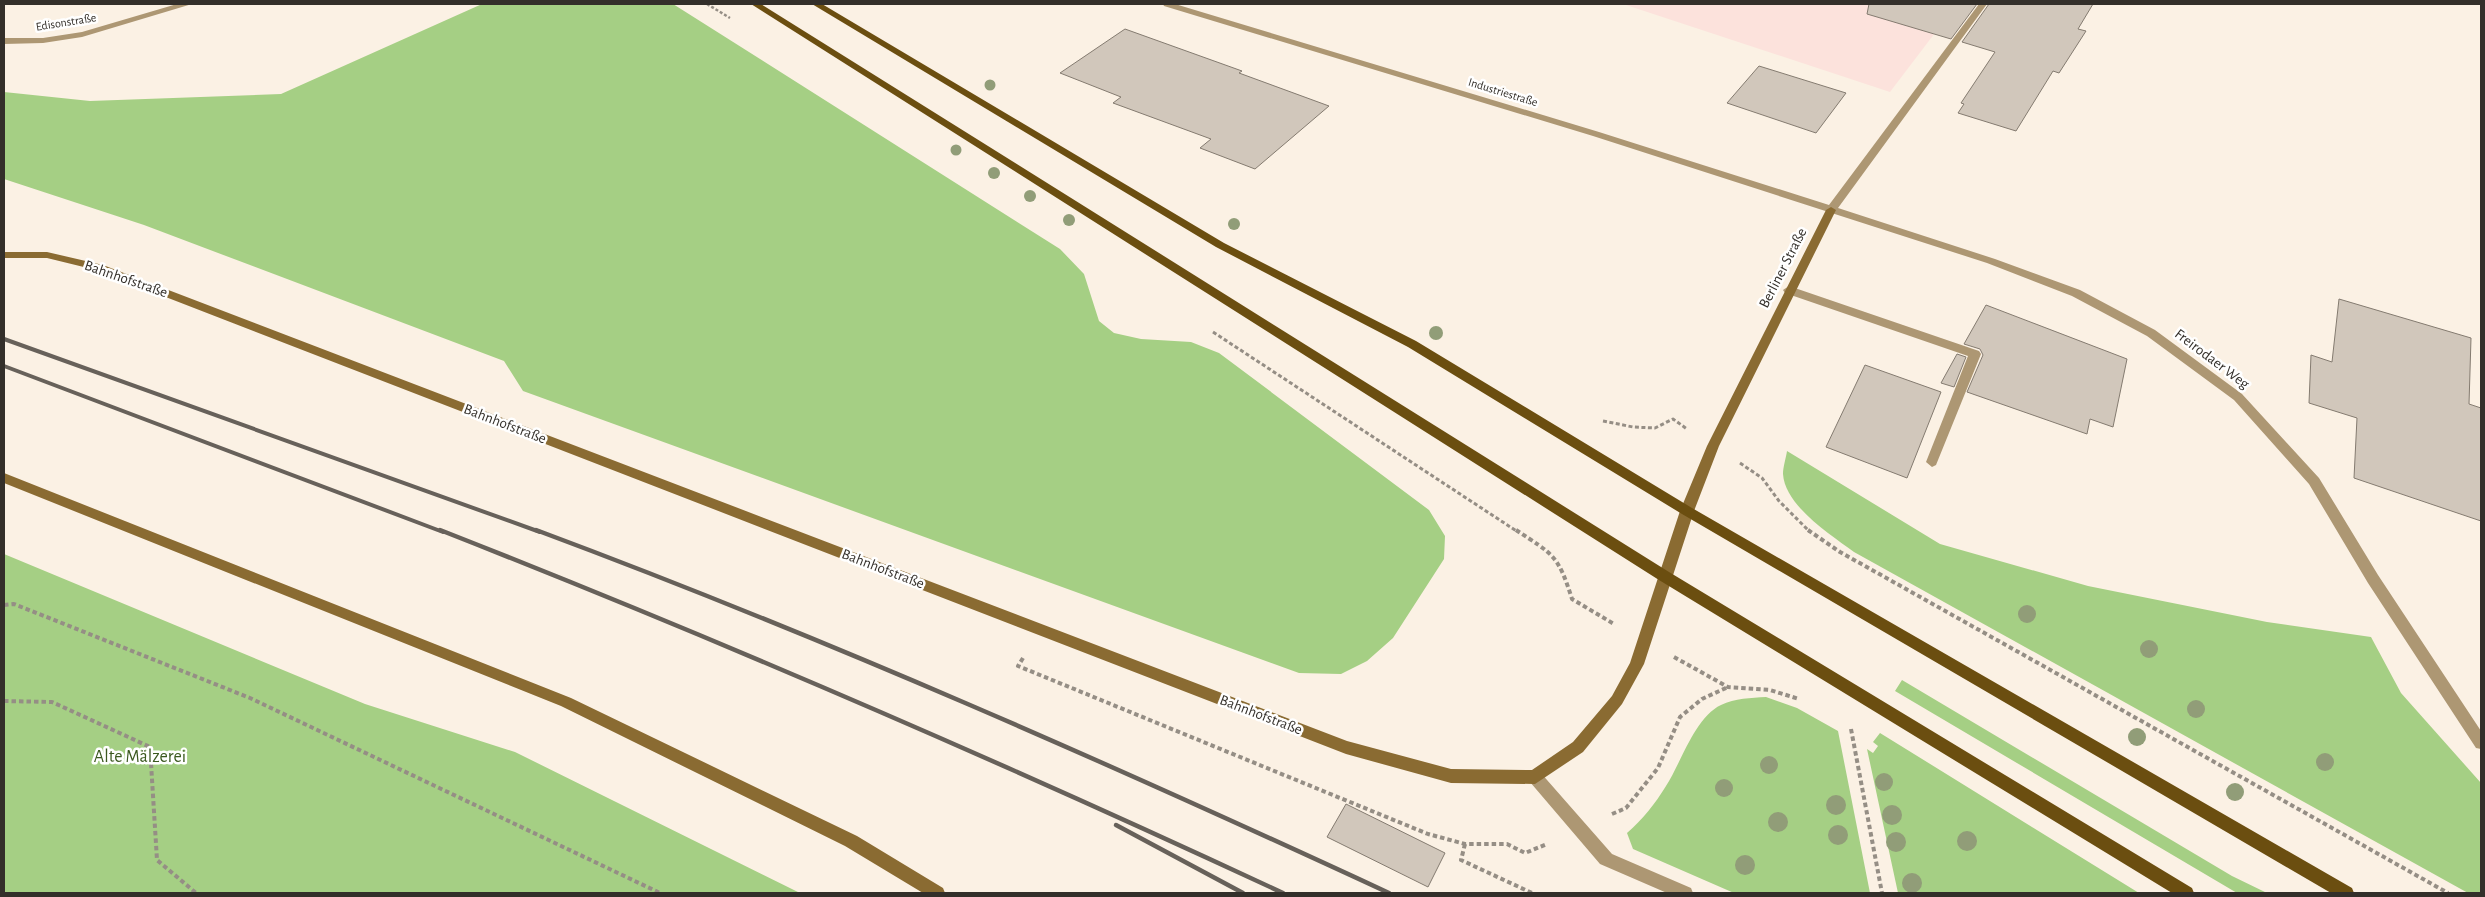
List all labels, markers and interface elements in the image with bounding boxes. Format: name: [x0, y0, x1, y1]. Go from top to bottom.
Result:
street label: Edisonstraße: [35, 11, 97, 33]
street label: Industriestraße: [1467, 76, 1539, 108]
street label: Berliner Straße: [1756, 225, 1810, 310]
street label: Bahnhofstraße: [82, 258, 170, 300]
street label: Freirodaer Weg: [2172, 326, 2253, 392]
street label: Bahnhofstraße: [462, 401, 548, 447]
street label: Bahnhofstraße: [840, 546, 926, 592]
street label: Bahnhofstraße: [1218, 692, 1304, 738]
park label: Alte Mälzerei: [94, 748, 186, 766]

